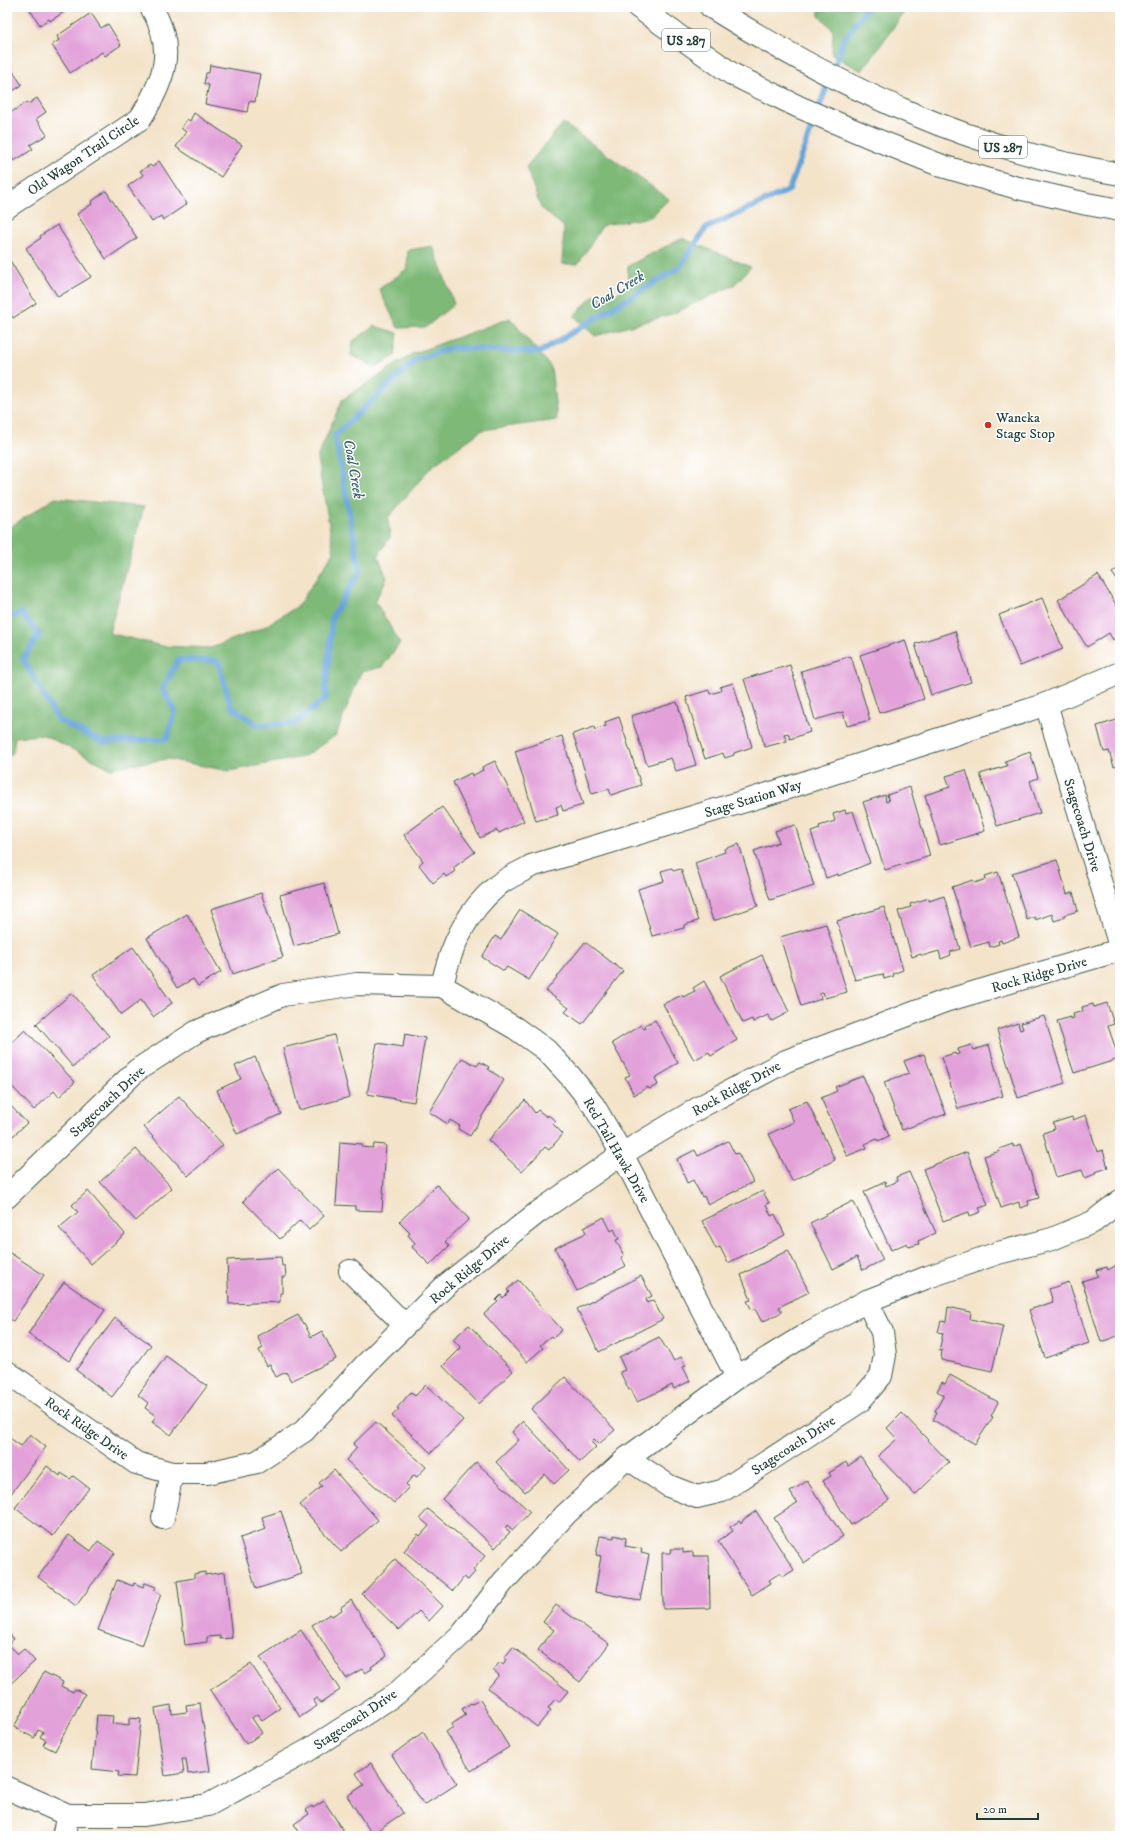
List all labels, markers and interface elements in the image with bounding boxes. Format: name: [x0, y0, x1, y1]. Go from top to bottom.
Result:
road number: US 287: [662, 29, 710, 51]
street label: Old Wagon Trail Circle: [24, 112, 143, 200]
road number: US 287: [979, 136, 1027, 158]
water label: Coal Creek: [587, 266, 649, 314]
place label: Waneka Stage Stop: [995, 409, 1055, 443]
marker: Waneka Stage Stop: [983, 420, 993, 430]
water label: Coal Creek: [339, 438, 368, 501]
street label: Stage Station Way: [702, 775, 804, 822]
street label: Stagecoach Drive: [1059, 776, 1105, 874]
street label: Rock Ridge Drive: [989, 953, 1089, 997]
street label: Rock Ridge Drive: [689, 1057, 784, 1121]
street label: Stagecoach Drive: [66, 1062, 149, 1141]
street label: Red Tail Hawk Drive: [579, 1095, 654, 1207]
street label: Rock Ridge Drive: [426, 1231, 513, 1308]
street label: Rock Ridge Drive: [41, 1393, 132, 1465]
street label: Stagecoach Drive: [748, 1412, 839, 1480]
street label: Stagecoach Drive: [310, 1685, 401, 1754]
scale bar: [977, 1795, 1038, 1821]
text: 20 m: [983, 1802, 1007, 1817]

